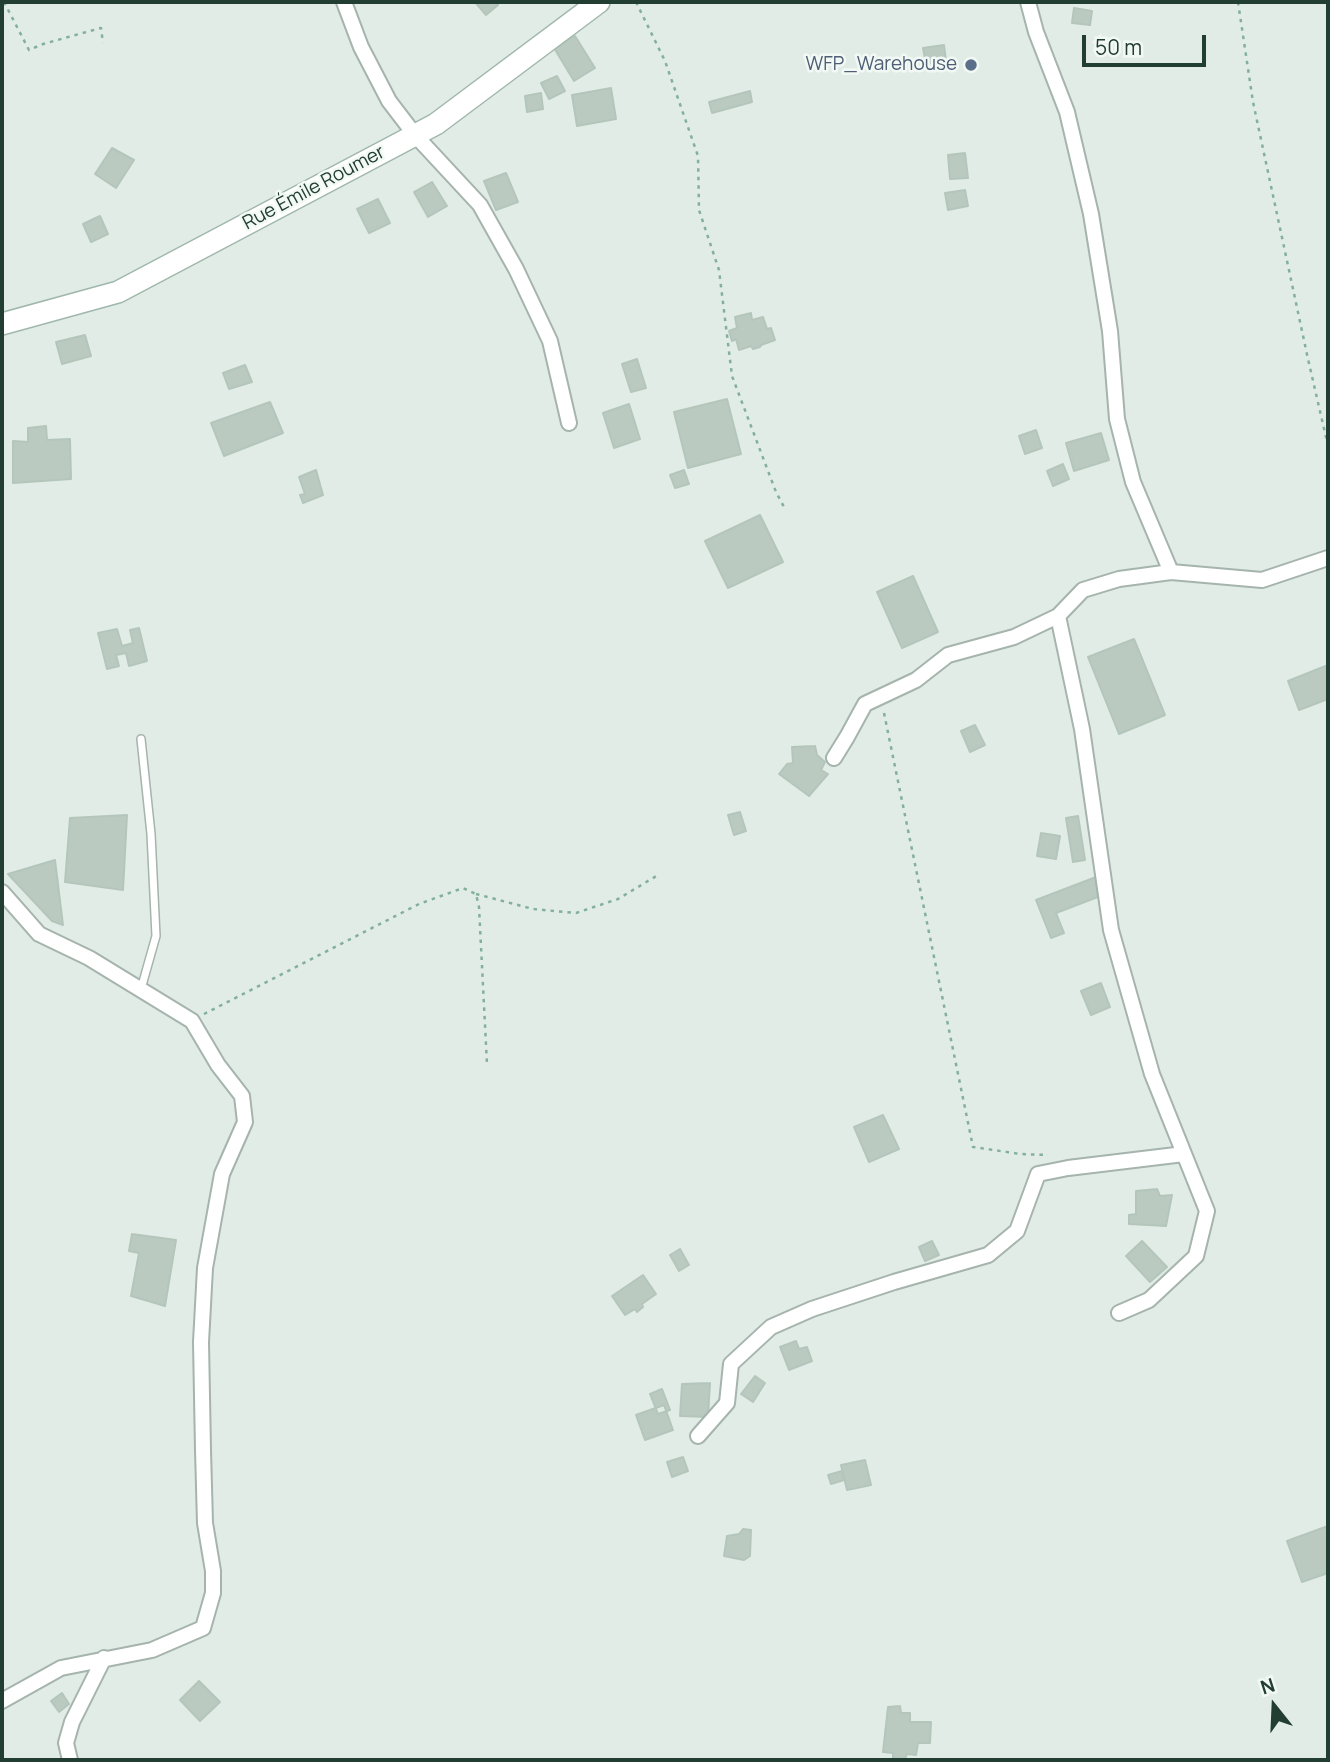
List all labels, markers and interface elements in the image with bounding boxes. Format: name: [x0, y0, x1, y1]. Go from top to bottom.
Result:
scale bar: [1085, 21, 1209, 65]
text: 50 m: [1095, 33, 1142, 61]
place label: WFP_Warehouse: [806, 54, 957, 76]
marker: WFP_Warehouse: [963, 57, 979, 73]
street label: Rue Émile Roumer: [239, 141, 389, 235]
north arrow: [1239, 1671, 1309, 1741]
text: N: [1257, 1672, 1278, 1701]

